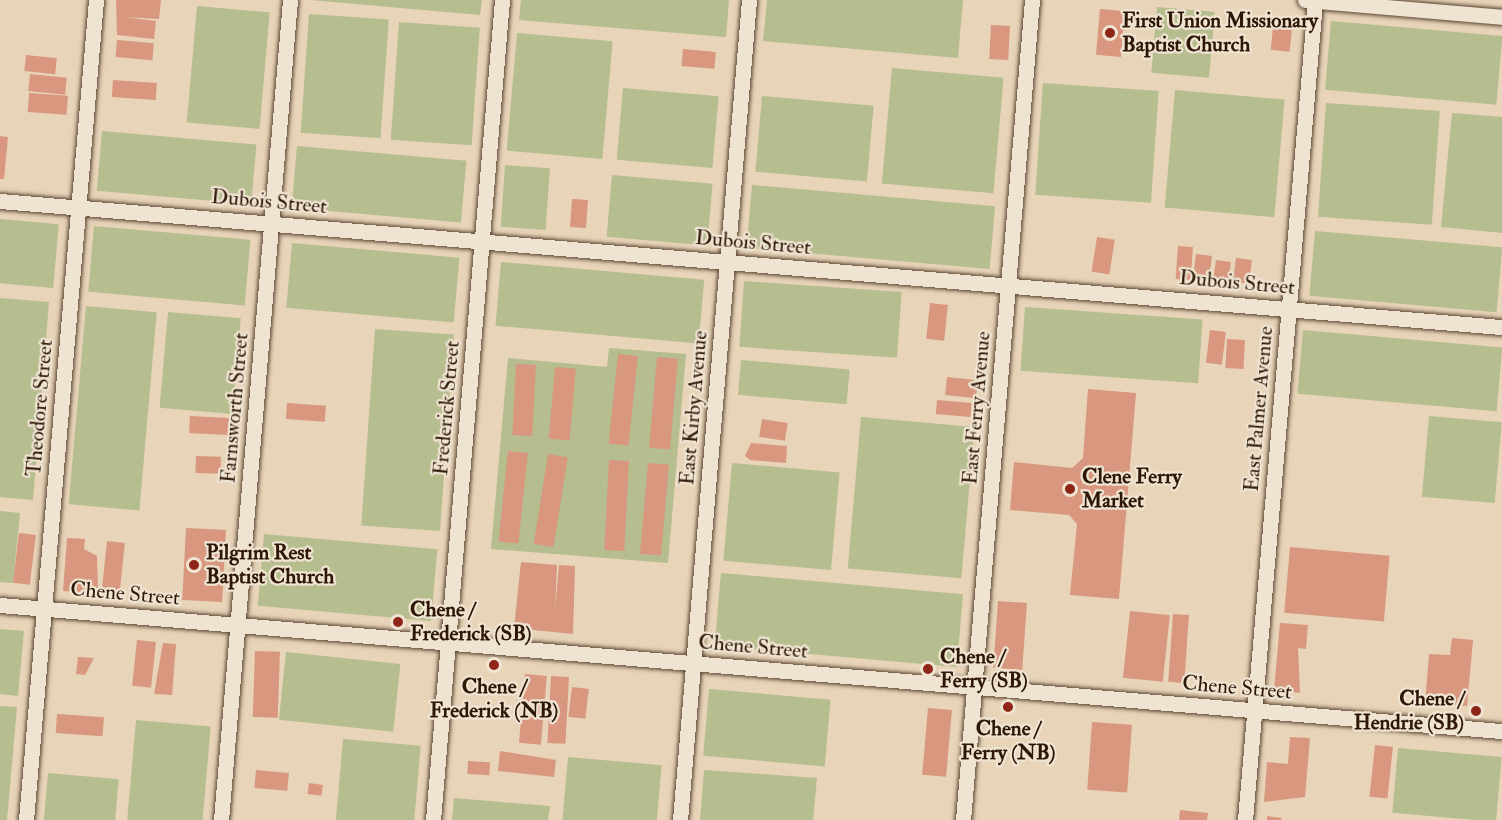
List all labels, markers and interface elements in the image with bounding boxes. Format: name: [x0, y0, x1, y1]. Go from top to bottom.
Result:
place label: First Union Missionary Baptist Church: [1122, 8, 1318, 58]
marker: First Union Missionary Baptist Church: [1103, 26, 1117, 40]
street label: Dubois Street: [210, 184, 328, 220]
street label: Dubois Street: [694, 225, 812, 261]
street label: Dubois Street: [1178, 265, 1296, 301]
street label: East Palmer Avenue: [1239, 325, 1279, 493]
street label: East Kirby Avenue: [675, 330, 713, 486]
street label: East Ferry Avenue: [958, 330, 996, 486]
street label: Farnsworth Street: [216, 332, 254, 484]
street label: Theodore Street: [21, 338, 59, 478]
street label: Frederick Street: [429, 340, 465, 476]
place label: Clene Ferry Market: [1082, 464, 1182, 514]
marker: Clene Ferry Market: [1063, 482, 1077, 496]
place label: Pilgrim Rest Baptist Church: [206, 540, 334, 590]
marker: Pilgrim Rest Baptist Church: [187, 558, 201, 572]
street label: Chene Street: [69, 577, 181, 611]
place label: Chene / Frederick (SB): [410, 597, 531, 647]
marker: Chene / Frederick (SB): [391, 615, 405, 629]
street label: Chene Street: [697, 630, 809, 664]
place label: Chene / Ferry (SB): [940, 644, 1028, 694]
marker: Chene / Frederick (NB): [487, 658, 501, 672]
marker: Chene / Ferry (SB): [921, 662, 935, 676]
street label: Chene Street: [1181, 671, 1293, 705]
place label: Chene / Frederick (NB): [430, 674, 558, 724]
place label: Chene / Hendrie (SB): [1354, 686, 1464, 736]
marker: Chene / Ferry (NB): [1001, 700, 1015, 714]
marker: Chene / Hendrie (SB): [1469, 704, 1483, 718]
place label: Chene / Ferry (NB): [961, 716, 1055, 766]

